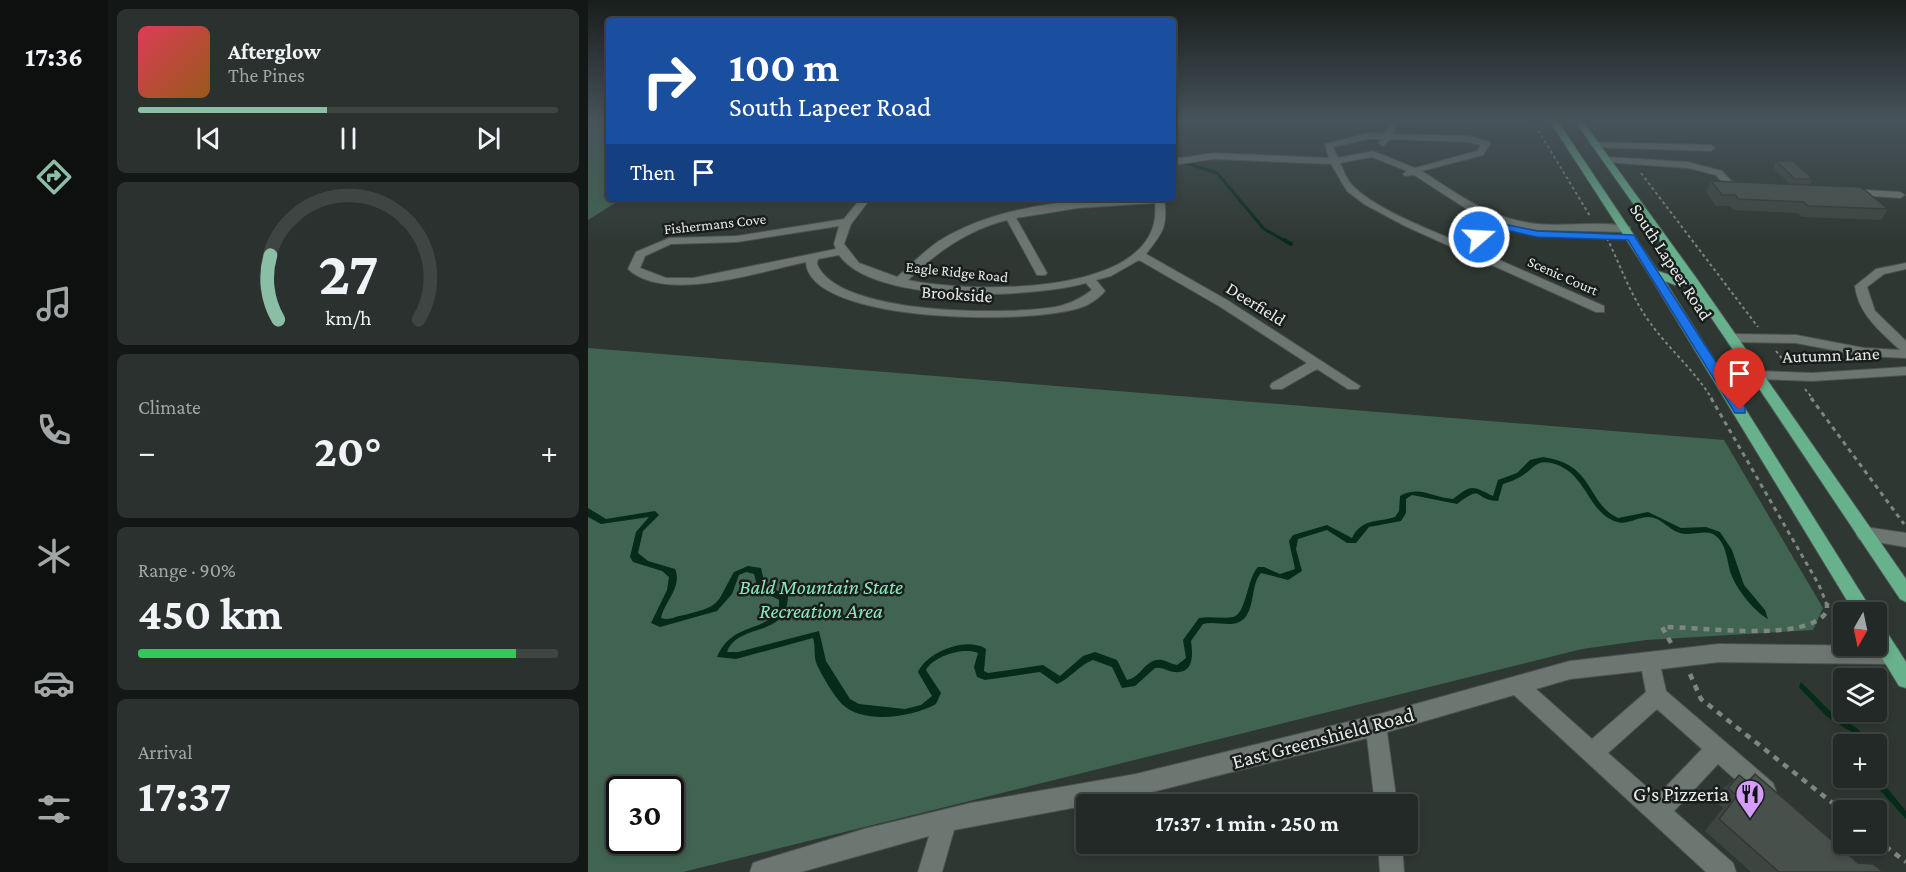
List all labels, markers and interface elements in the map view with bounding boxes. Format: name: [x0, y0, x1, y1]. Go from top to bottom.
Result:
text: Afterglow: [228, 39, 321, 64]
text: 17:36: [25, 42, 83, 72]
icon: right: [630, 42, 708, 120]
text: 100 m: [729, 43, 839, 90]
text: The Pines: [228, 64, 305, 86]
text: South Lapeer Road: [729, 92, 931, 122]
icon: previous: [192, 122, 225, 155]
icon: pause: [332, 122, 365, 155]
icon: next: [472, 122, 505, 155]
icon: directions: [33, 156, 75, 198]
icon: arrive: [687, 156, 720, 189]
text: Then: [630, 160, 675, 185]
street label: South Lapeer Road: [1626, 200, 1716, 324]
position arrow: [1447, 205, 1511, 269]
street label: Fishermans Cove: [663, 211, 767, 237]
text: 27: [318, 239, 378, 308]
street label: Scenic Court: [1525, 253, 1602, 299]
street label: Eagle Ridge Road: [905, 259, 1009, 286]
street label: Deerfield: [1223, 278, 1290, 330]
street label: Brookside: [921, 282, 993, 306]
icon: music: [33, 283, 75, 325]
text: km/h: [325, 307, 372, 331]
street label: Autumn Lane: [1782, 343, 1880, 367]
pin: [1714, 348, 1765, 410]
icon: arrive: [1723, 357, 1756, 390]
text: Climate: [138, 396, 201, 418]
icon: phone: [33, 409, 75, 451]
text: 20°: [314, 426, 382, 476]
text: −: [138, 433, 155, 470]
text: +: [541, 433, 558, 470]
icon: climate: [33, 535, 75, 577]
text: Range · 90%: [138, 559, 236, 581]
park label: Bald Mountain State Recreation Area: [739, 575, 903, 623]
text: 450 km: [138, 589, 283, 639]
north arrow: [1833, 602, 1887, 656]
map controls: [1833, 602, 1887, 854]
icon: car: [33, 662, 75, 704]
button: layers: [1833, 668, 1887, 722]
street label: East Greenshield Road: [1229, 702, 1417, 774]
button: +: [1833, 734, 1887, 788]
text: Arrival: [138, 741, 192, 763]
text: 17:37: [138, 771, 231, 821]
speed limit sign: 30: [606, 776, 684, 854]
restaurant icon: G's Pizzeria: [1734, 778, 1766, 820]
place label: G's Pizzeria: [1633, 782, 1729, 806]
icon: filters: [33, 788, 75, 830]
button: −: [1833, 800, 1887, 854]
text: 17:37 · 1 min · 250 m: [1155, 811, 1339, 836]

